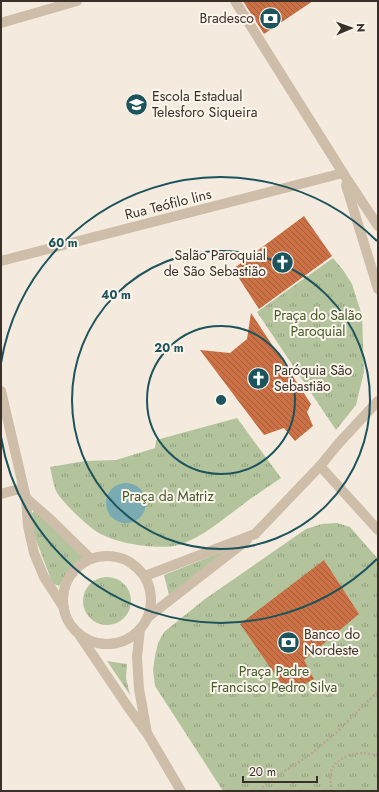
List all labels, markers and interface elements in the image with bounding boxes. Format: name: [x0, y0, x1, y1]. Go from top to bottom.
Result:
bank icon: Bradesco: [257, 5, 283, 31]
place label: Bradesco: [199, 8, 254, 28]
north arrow: [331, 8, 371, 48]
text: N: [353, 23, 369, 32]
place label: Escola Estadual Telesforo Siqueira: [152, 86, 258, 122]
school or university icon: Escola Estadual Telesforo Siqueira: [124, 91, 150, 117]
street label: Rua Teófilo lins: [123, 183, 214, 224]
text: 60 m: [48, 234, 78, 252]
place label: Salão Paroquial de São Sebastião: [164, 245, 266, 281]
church icon: Salão Paroquial de São Sebastião: [269, 250, 295, 276]
text: 40 m: [101, 286, 131, 304]
park label: Praça do Salão Paroquial: [274, 305, 363, 341]
text: 20 m: [154, 339, 184, 357]
place label: Paróquia São Sebastião: [274, 360, 353, 396]
church icon: Paróquia São Sebastião: [245, 365, 271, 391]
centre of rings: [214, 393, 228, 407]
park label: Praça da Matriz: [122, 486, 214, 506]
place label: Banco do Nordeste: [304, 624, 360, 660]
bank icon: Banco do Nordeste: [276, 629, 302, 655]
park label: Praça Padre Francisco Pedro Silva: [211, 661, 337, 697]
scale bar: [243, 758, 317, 784]
text: 20 m: [249, 763, 276, 781]

